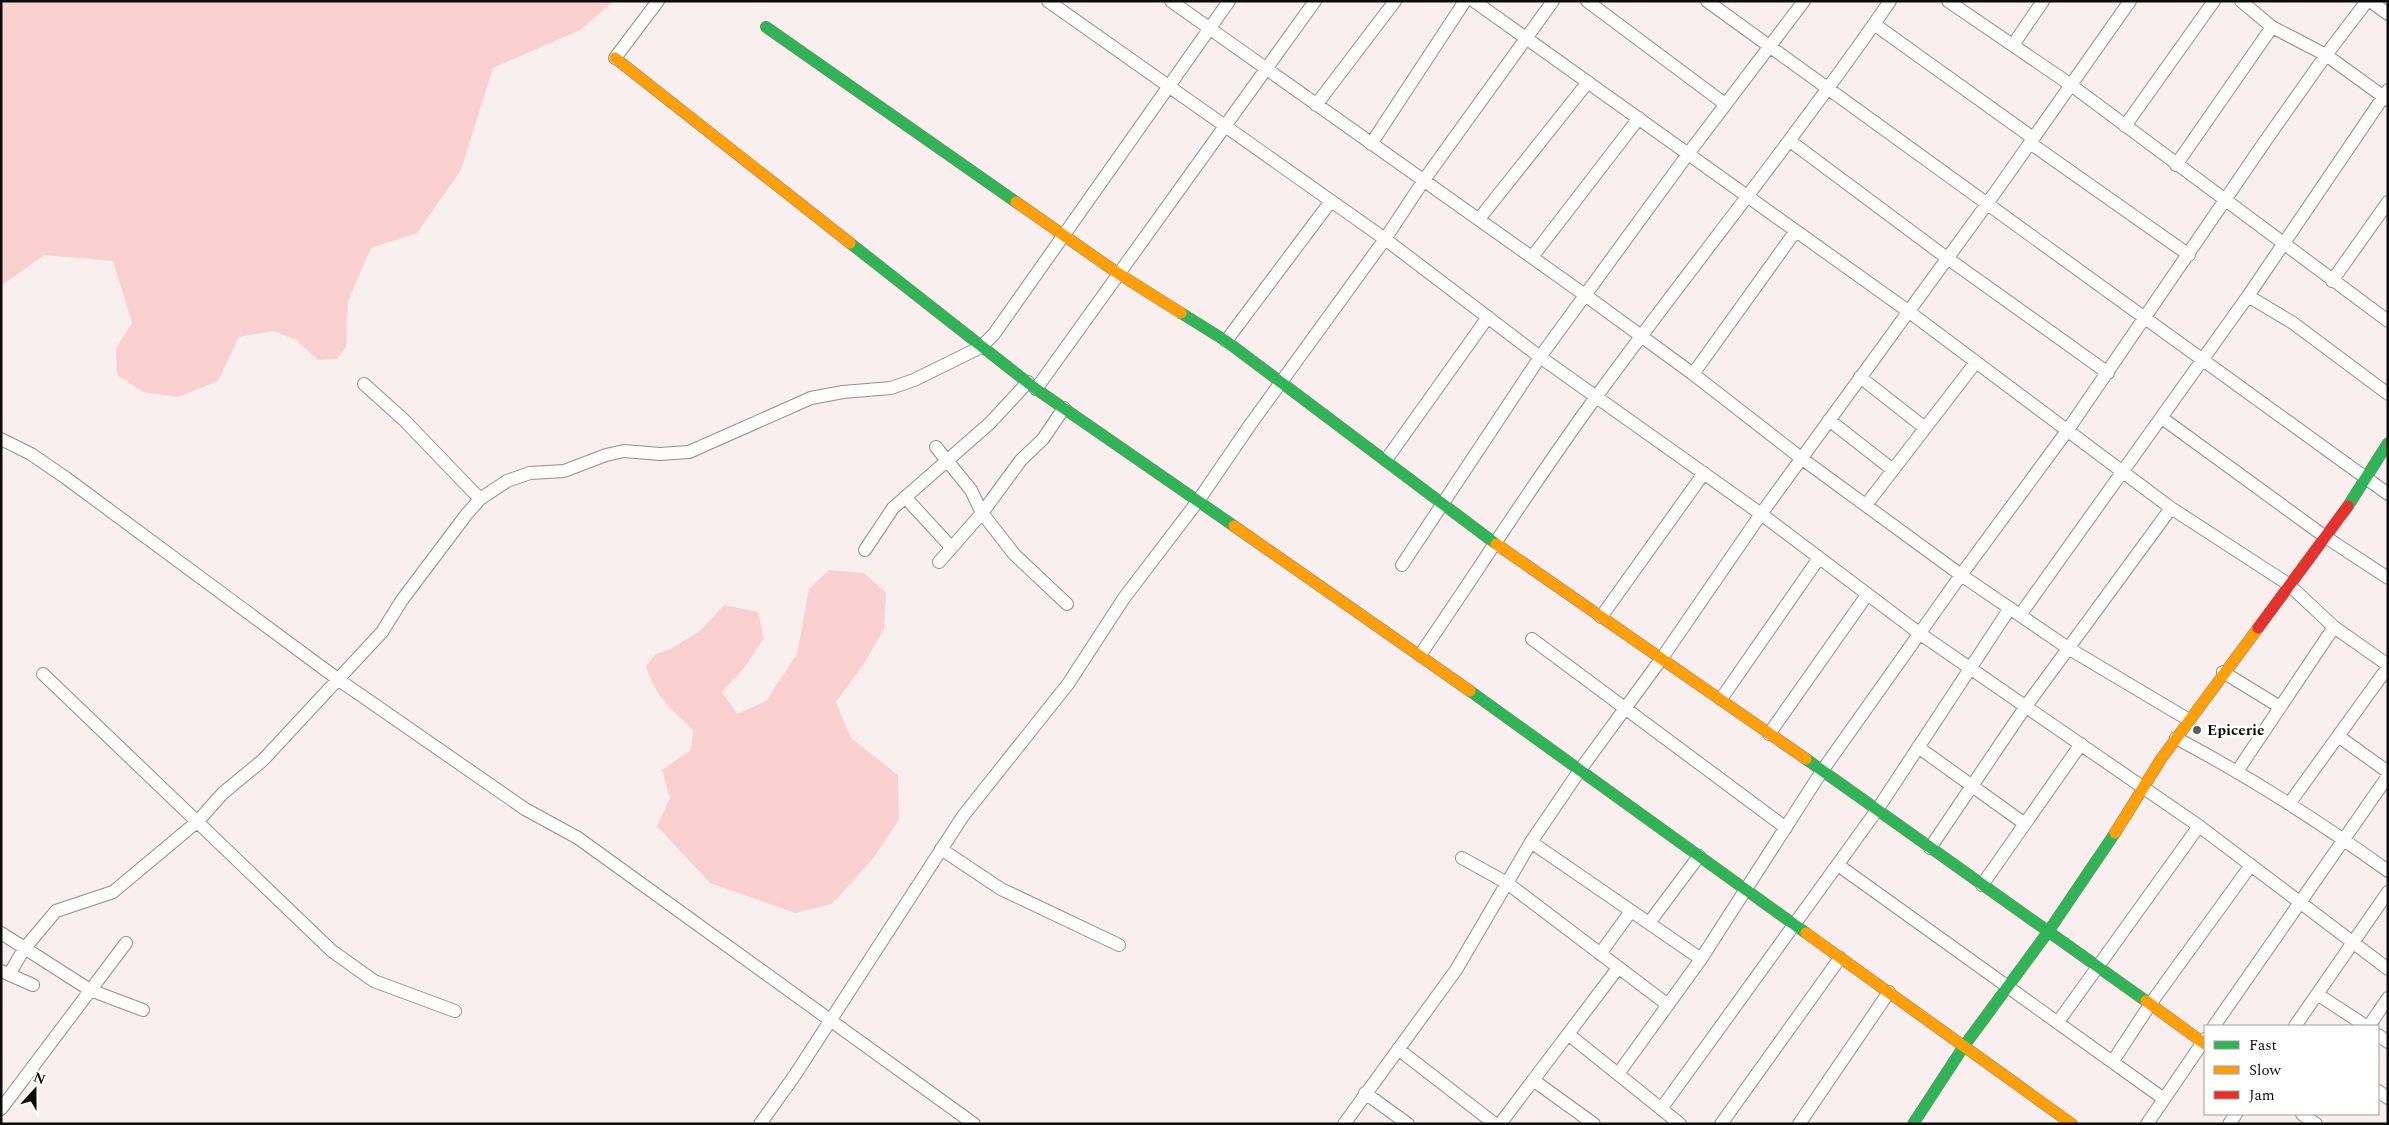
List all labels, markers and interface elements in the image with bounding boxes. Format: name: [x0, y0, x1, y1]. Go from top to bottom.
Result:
place label: Epicerie: [2207, 719, 2264, 742]
marker: Epicerie: [2191, 724, 2203, 736]
legend: [2204, 1025, 2379, 1115]
text: Fast: [2249, 1034, 2277, 1057]
text: Slow: [2249, 1059, 2281, 1082]
north arrow: [10, 1065, 60, 1115]
text: N: [30, 1066, 49, 1090]
text: Jam: [2249, 1084, 2275, 1107]

